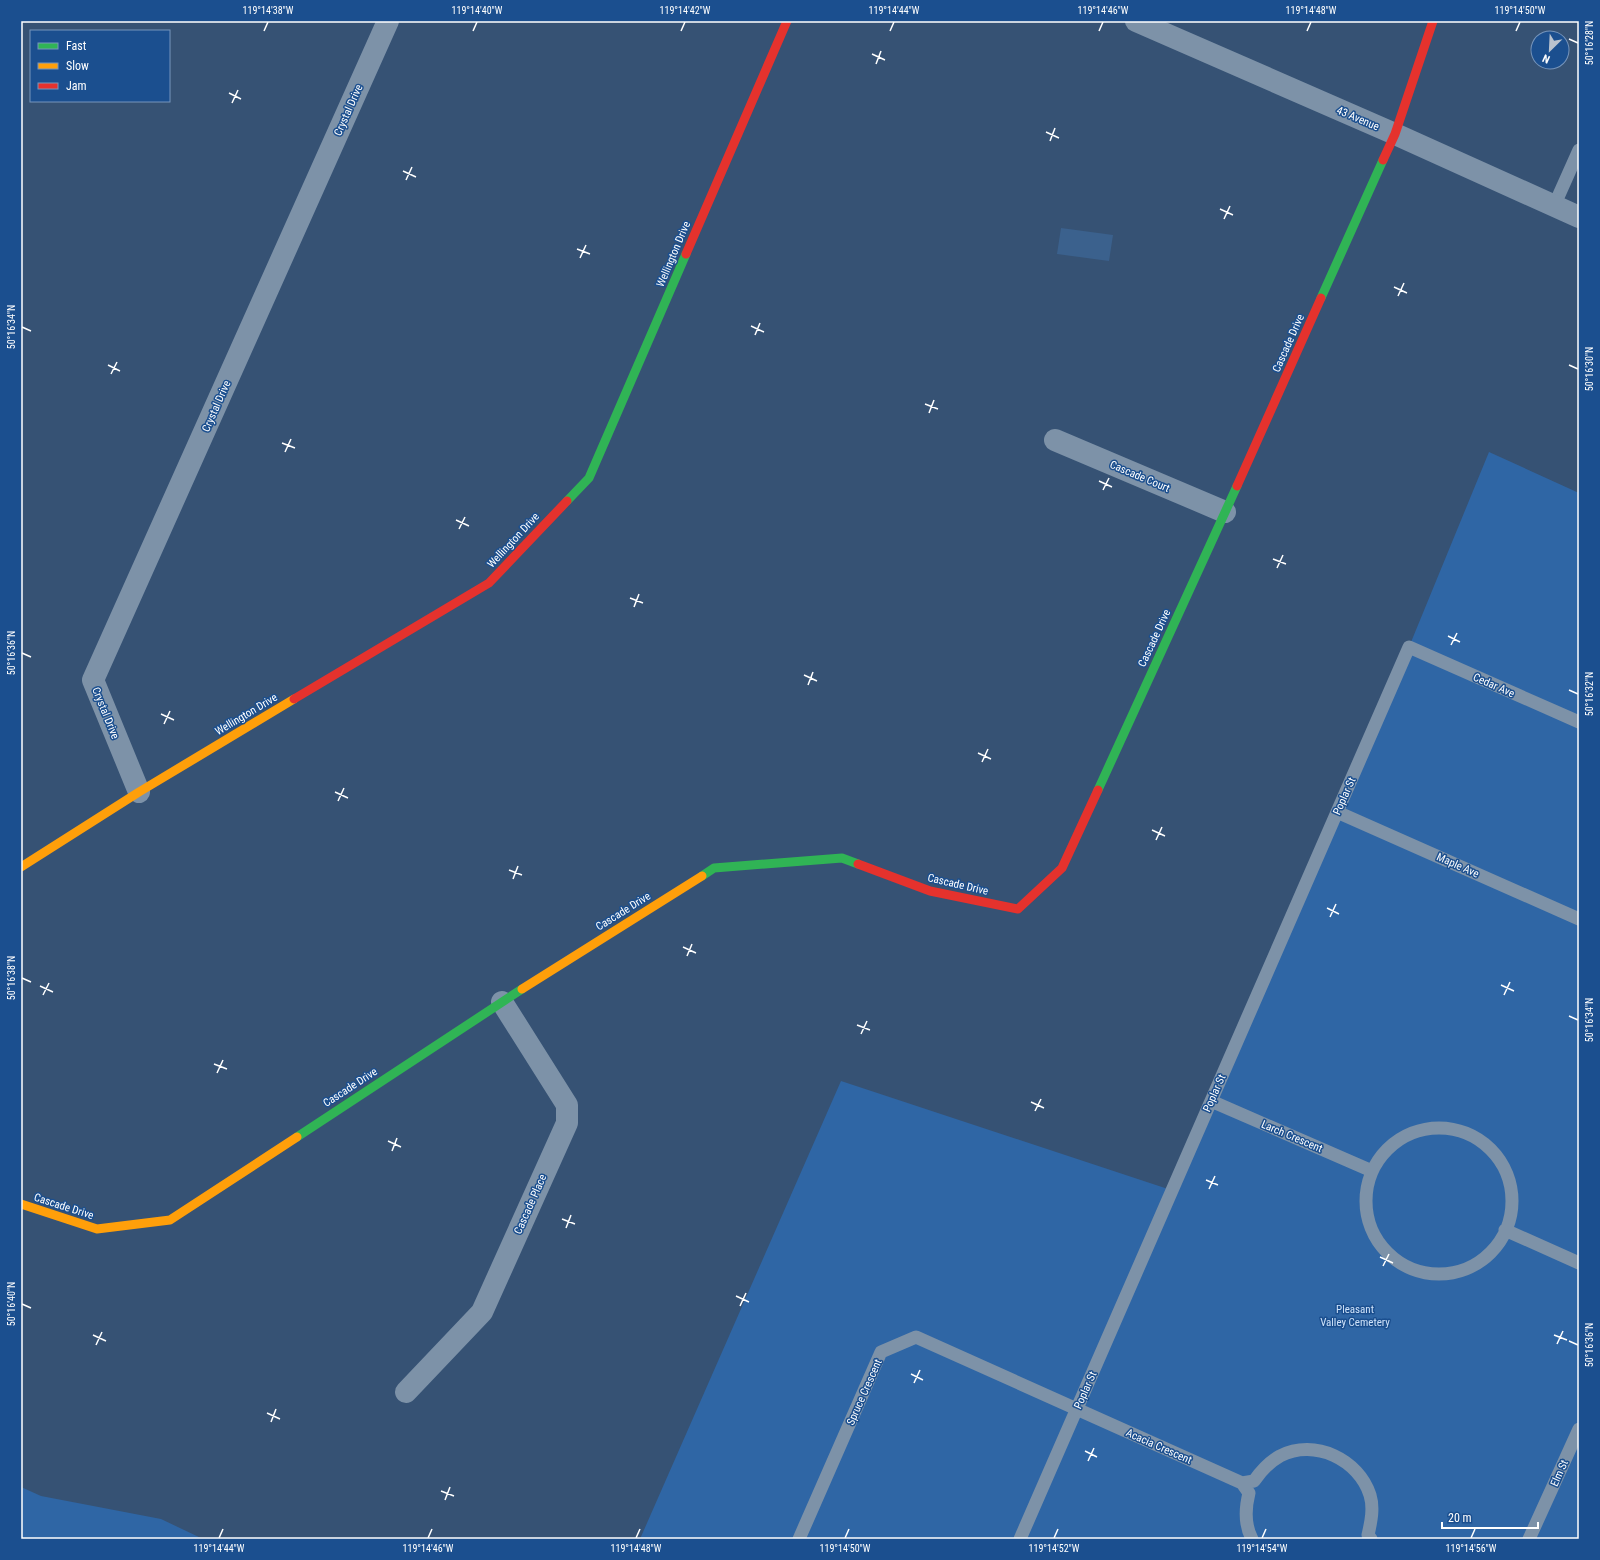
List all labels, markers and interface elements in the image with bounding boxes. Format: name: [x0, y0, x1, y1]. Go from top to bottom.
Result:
text: 119°14'38"W: [243, 5, 294, 16]
text: 119°14'40"W: [452, 5, 503, 16]
text: 119°14'42"W: [660, 5, 711, 16]
text: 119°14'44"W: [869, 5, 920, 16]
text: 119°14'46"W: [1078, 5, 1129, 16]
text: 119°14'48"W: [1286, 5, 1337, 16]
text: 119°14'50"W: [1495, 5, 1546, 16]
text: 50°16'28"N: [1584, 21, 1595, 65]
legend: [30, 30, 170, 102]
north arrow: [1530, 30, 1570, 70]
text: Fast: [66, 39, 87, 53]
text: N: [1540, 51, 1552, 66]
text: Slow: [66, 59, 89, 73]
text: Jam: [66, 79, 87, 93]
street label: Crystal Drive: [331, 83, 366, 138]
street label: 43 Avenue: [1335, 104, 1381, 133]
street label: Wellington Drive: [654, 219, 693, 289]
text: 50°16'34"N: [6, 305, 17, 349]
street label: Cascade Drive: [1270, 312, 1307, 374]
text: 50°16'30"N: [1584, 347, 1595, 391]
street label: Crystal Drive: [199, 379, 234, 434]
street label: Cascade Court: [1108, 458, 1172, 495]
street label: Wellington Drive: [485, 510, 542, 570]
street label: Cascade Drive: [1135, 607, 1173, 669]
text: 50°16'36"N: [6, 631, 17, 675]
street label: Cedar Ave: [1471, 671, 1516, 700]
text: 50°16'32"N: [1584, 672, 1595, 716]
street label: Crystal Drive: [89, 685, 122, 741]
street label: Wellington Drive: [213, 691, 280, 738]
street label: Poplar St: [1330, 775, 1358, 817]
street label: Maple Ave: [1435, 850, 1481, 881]
street label: Cascade Drive: [926, 871, 990, 898]
street label: Cascade Drive: [594, 889, 653, 933]
text: 50°16'38"N: [6, 956, 17, 1000]
text: 50°16'34"N: [1584, 998, 1595, 1042]
street label: Cascade Drive: [321, 1065, 380, 1110]
street label: Poplar St: [1200, 1072, 1228, 1114]
street label: Larch Crescent: [1259, 1118, 1324, 1155]
street label: Cascade Place: [511, 1172, 549, 1236]
street label: Cascade Drive: [32, 1191, 95, 1222]
text: 50°16'40"N: [6, 1282, 17, 1326]
park label: Pleasant Valley Cemetery: [1320, 1303, 1390, 1329]
text: 50°16'36"N: [1584, 1323, 1595, 1367]
street label: Spruce Crescent: [844, 1357, 885, 1427]
street label: Poplar St: [1071, 1369, 1099, 1411]
street label: Acacia Crescent: [1124, 1426, 1194, 1467]
street label: Elm St: [1548, 1458, 1571, 1489]
scale bar: [1442, 1504, 1538, 1530]
text: 20 m: [1448, 1511, 1472, 1525]
text: 119°14'44"W: [194, 1543, 245, 1554]
text: 119°14'46"W: [403, 1543, 454, 1554]
text: 119°14'48"W: [611, 1543, 662, 1554]
text: 119°14'50"W: [820, 1543, 871, 1554]
text: 119°14'52"W: [1029, 1543, 1080, 1554]
text: 119°14'54"W: [1237, 1543, 1288, 1554]
text: 119°14'56"W: [1446, 1543, 1497, 1554]

